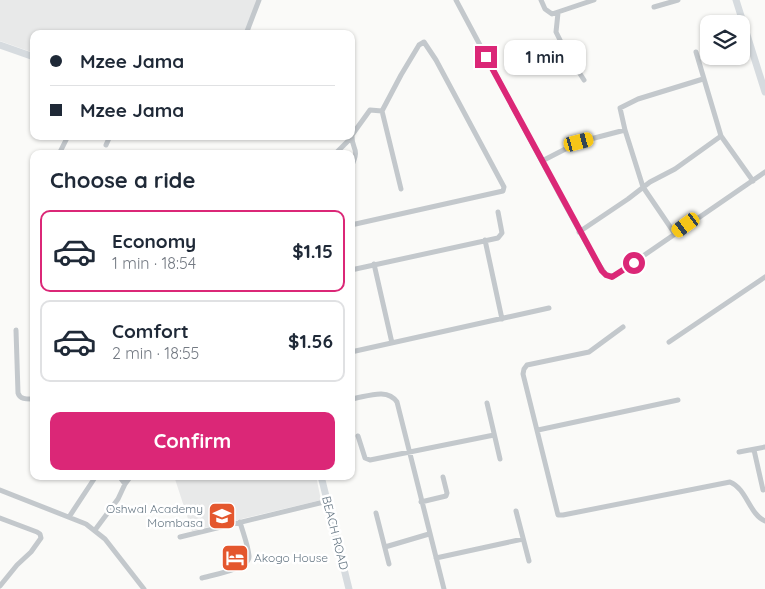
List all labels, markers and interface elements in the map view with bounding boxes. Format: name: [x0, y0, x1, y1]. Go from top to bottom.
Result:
map controls: [700, 15, 750, 65]
button: layers: [700, 15, 750, 65]
callout: 1 min: [504, 40, 586, 74]
route end: [475, 46, 497, 68]
text: 1 min: [526, 47, 564, 67]
text: Mzee Jama: [80, 49, 184, 73]
text: Mzee Jama: [80, 98, 184, 122]
car: [562, 131, 595, 153]
text: Choose a ride: [50, 166, 195, 194]
car: [669, 210, 702, 240]
icon: car: [52, 229, 97, 274]
text: Economy: [112, 229, 196, 253]
text: $1.15: [292, 239, 333, 263]
route start: [623, 252, 645, 274]
text: 1 min · 18:54: [112, 253, 196, 273]
icon: car: [52, 319, 97, 364]
text: Comfort: [112, 319, 189, 343]
text: $1.56: [288, 329, 333, 353]
text: 2 min · 18:55: [112, 343, 199, 363]
button: Confirm: [50, 412, 335, 470]
street label: BEACH ROAD: [319, 494, 352, 572]
place label: Oshwal Academy Mombasa: [106, 501, 203, 530]
school or university icon: Oshwal Academy Mombasa: [207, 501, 237, 531]
hotel icon: Akogo House: [220, 543, 250, 573]
place label: Akogo House: [254, 550, 328, 565]

